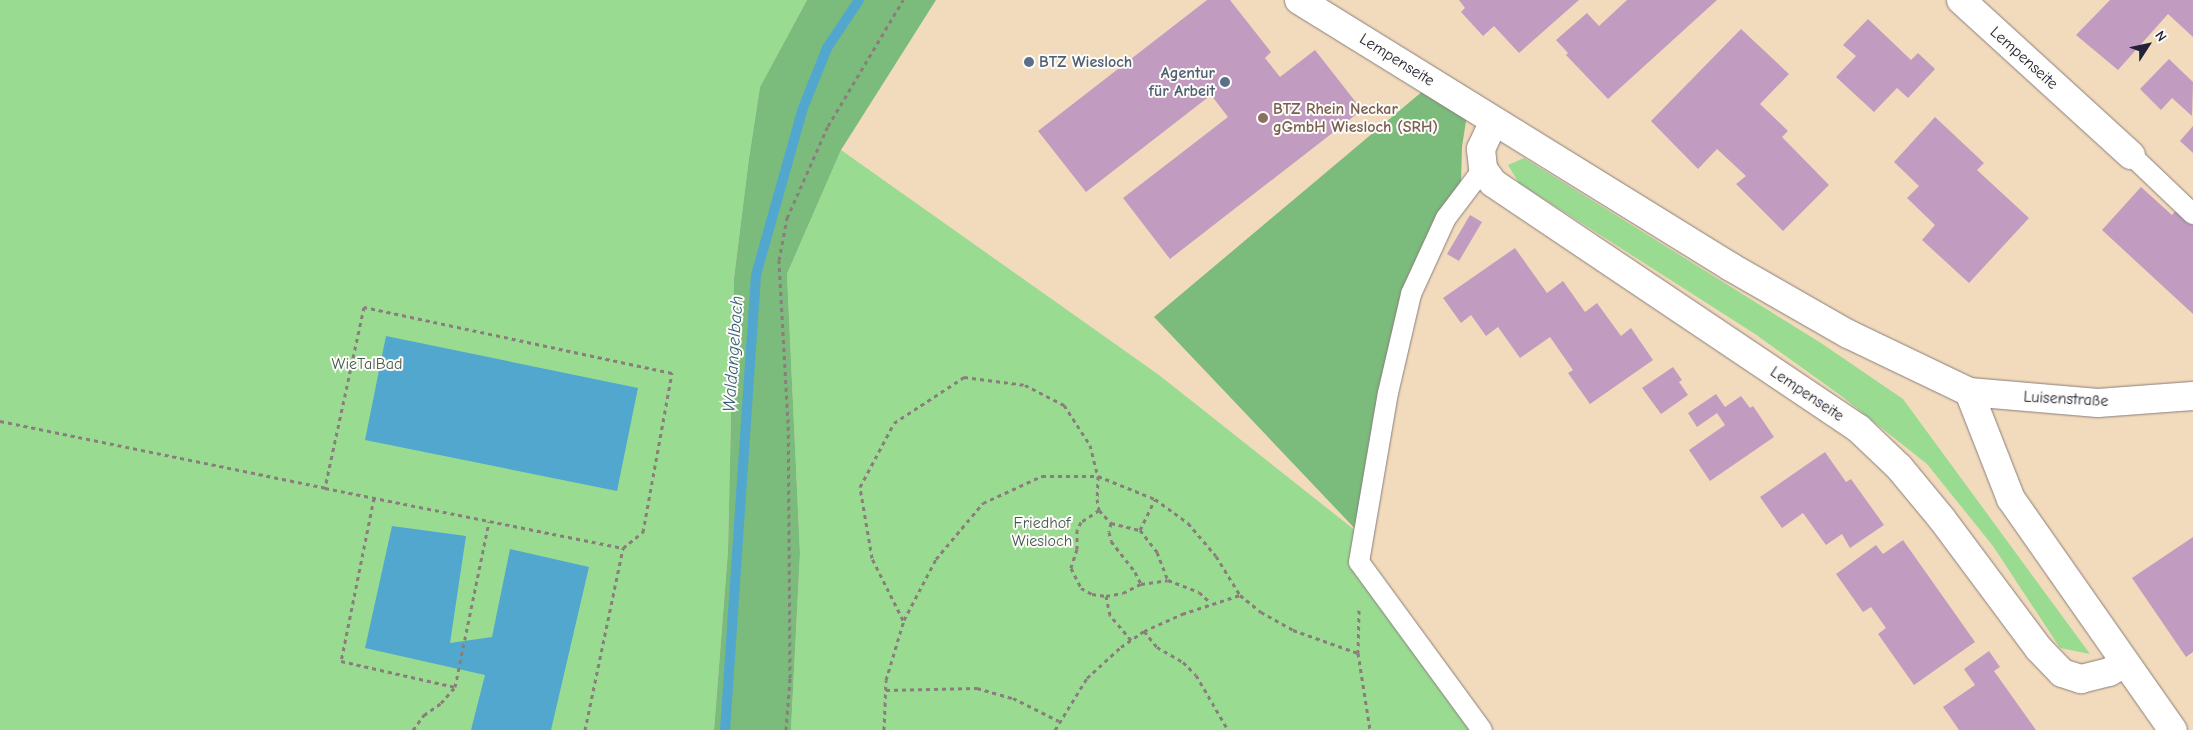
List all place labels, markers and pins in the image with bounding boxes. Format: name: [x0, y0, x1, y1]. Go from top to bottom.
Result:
place label: BTZ Wiesloch: [1039, 52, 1132, 72]
marker: BTZ Wiesloch: [1023, 56, 1035, 68]
place label: Agentur für Arbeit: [1149, 63, 1215, 101]
marker: Agentur für Arbeit: [1219, 76, 1231, 88]
place label: BTZ Rhein Neckar gGmbH Wiesloch (SRH): [1273, 99, 1438, 137]
marker: BTZ Rhein Neckar gGmbH Wiesloch (SRH): [1257, 112, 1269, 124]

